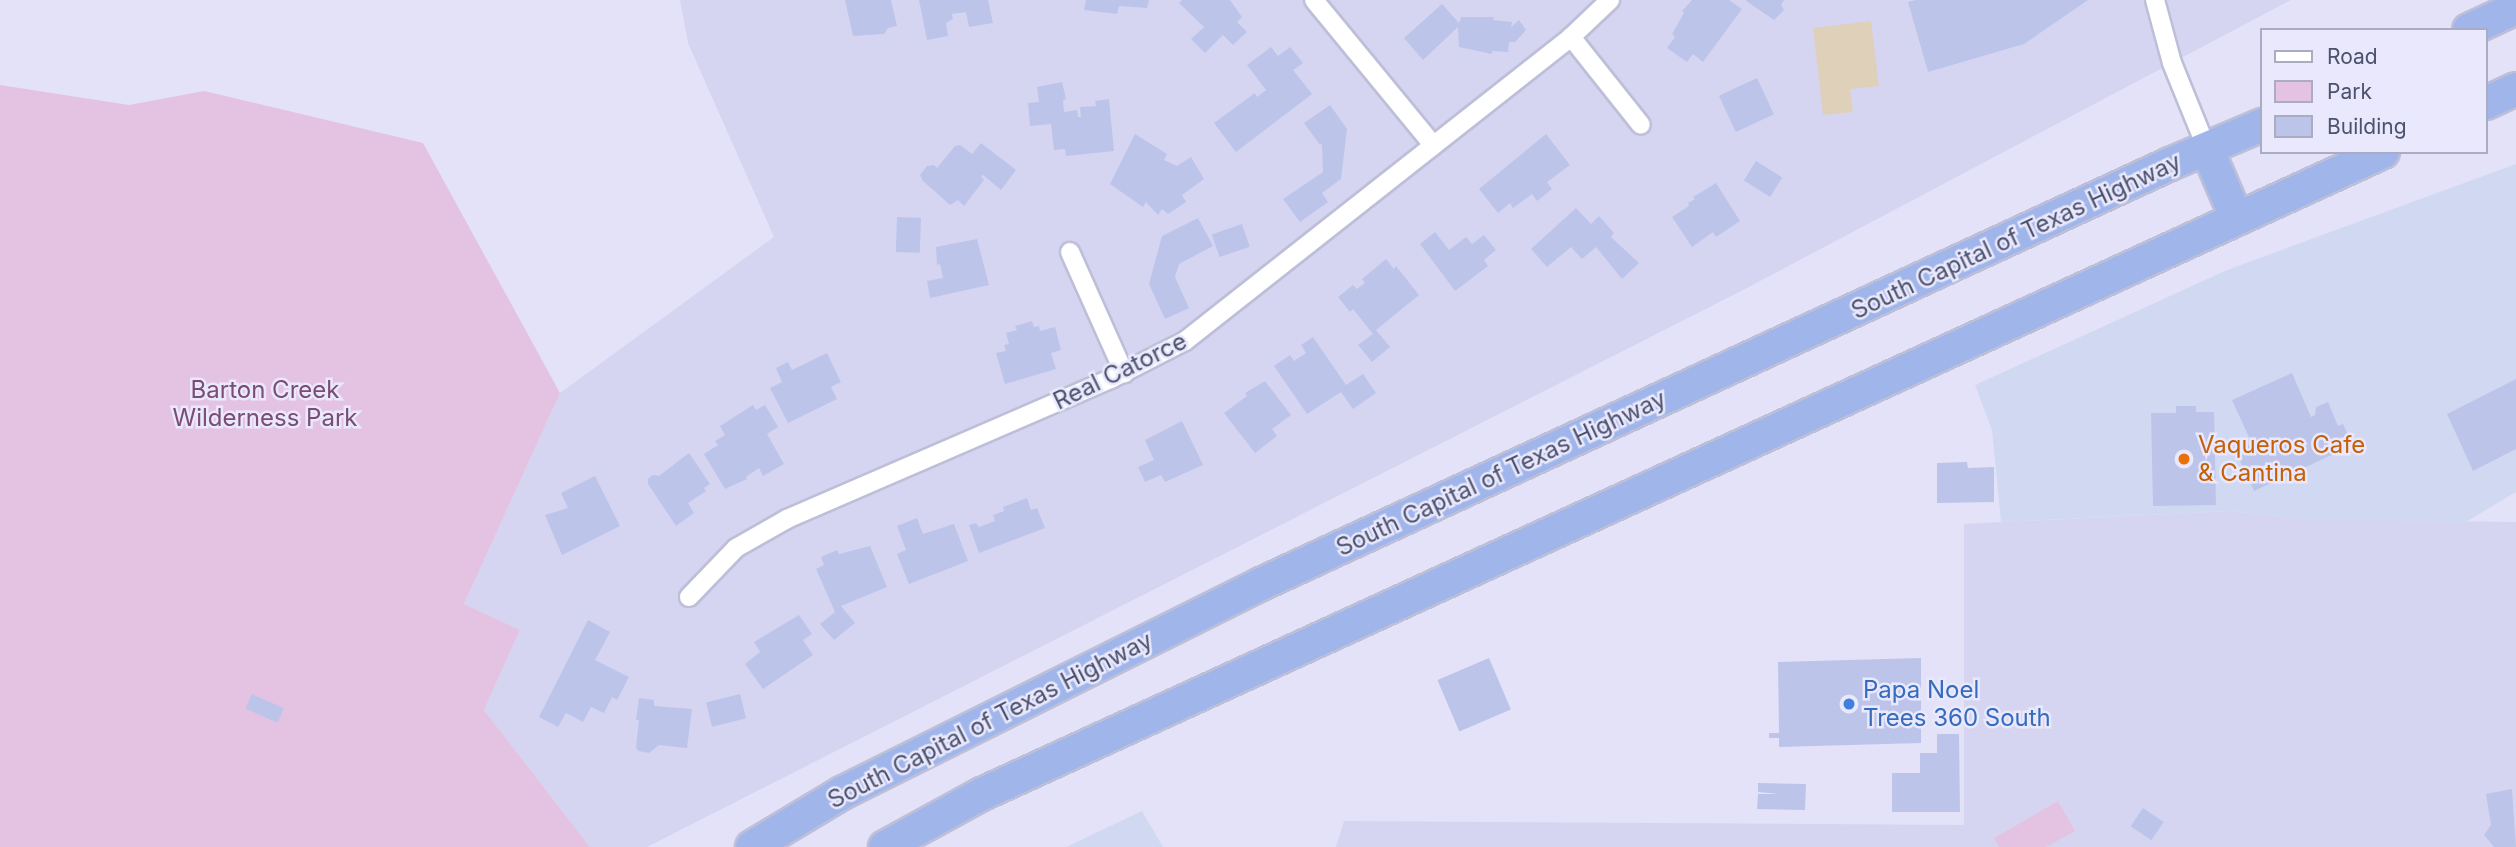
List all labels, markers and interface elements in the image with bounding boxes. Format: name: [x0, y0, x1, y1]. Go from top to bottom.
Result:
legend: [2260, 28, 2488, 154]
text: Road: [2327, 44, 2378, 69]
text: Park: [2327, 79, 2372, 104]
text: Building: [2327, 114, 2407, 139]
street label: South Capital of Texas Highway: [1847, 147, 2185, 325]
street label: Real Catorce: [1049, 326, 1191, 416]
park label: Barton Creek Wilderness Park: [172, 376, 358, 432]
street label: South Capital of Texas Highway: [1332, 384, 1670, 562]
place label: Vaqueros Cafe & Cantina: [2198, 431, 2365, 487]
marker: Vaqueros Cafe & Cantina: [2176, 451, 2192, 467]
street label: South Capital of Texas Highway: [823, 625, 1157, 815]
place label: Papa Noel Trees 360 South: [1863, 676, 2051, 732]
marker: Papa Noel Trees 360 South: [1841, 696, 1857, 712]

